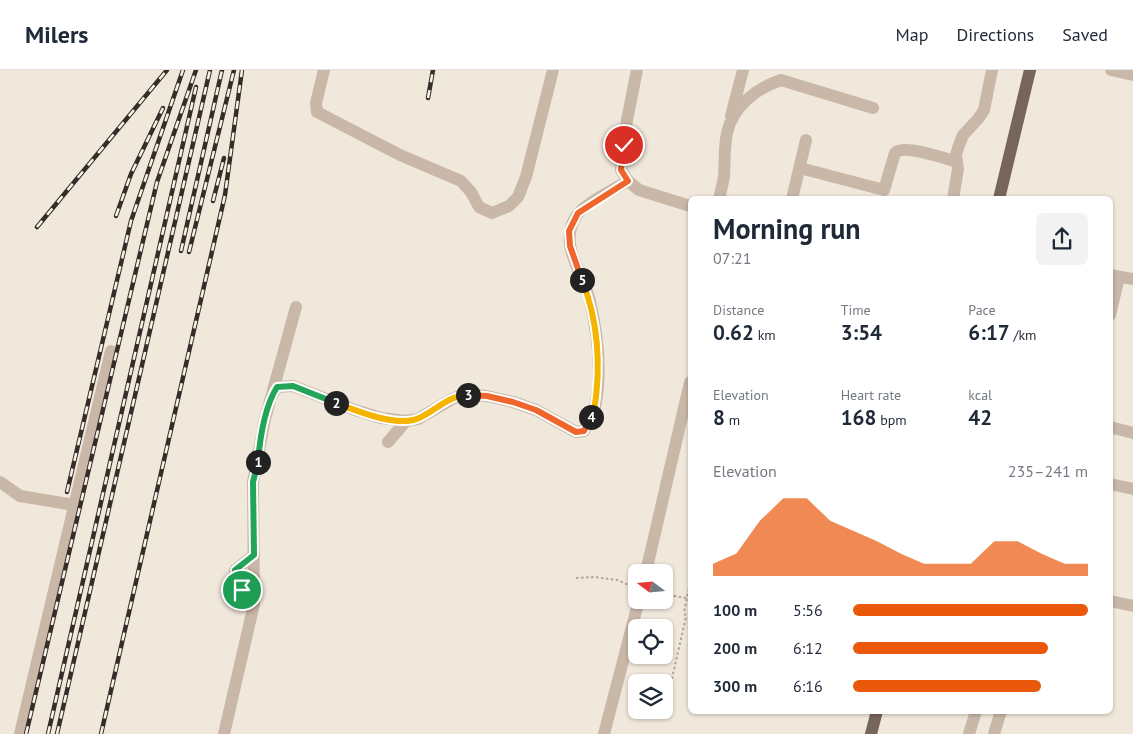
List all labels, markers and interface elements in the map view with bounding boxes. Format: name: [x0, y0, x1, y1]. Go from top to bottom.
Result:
text: Milers: [25, 19, 88, 50]
text: Map: [896, 23, 928, 46]
text: Directions: [956, 23, 1034, 46]
text: Saved: [1062, 23, 1108, 46]
pin: [603, 124, 645, 166]
icon: check: [610, 131, 638, 159]
text: Morning run: [713, 210, 861, 247]
button: share: [1036, 213, 1088, 265]
text: 07:21: [713, 248, 751, 268]
pin: 5: [570, 268, 594, 292]
text: 5: [579, 271, 586, 289]
text: Distance: [713, 301, 764, 319]
text: Time: [841, 301, 871, 319]
text: Pace: [968, 301, 996, 319]
text: 0.62: [713, 319, 754, 346]
text: 3:54: [841, 319, 882, 346]
text: 6:17: [968, 319, 1010, 346]
text: km: [754, 326, 776, 344]
text: /km: [1010, 326, 1036, 344]
pin: 3: [456, 382, 480, 408]
text: 3: [465, 386, 472, 404]
text: Elevation: [713, 386, 769, 404]
text: Heart rate: [841, 386, 901, 404]
text: kcal: [968, 386, 992, 404]
pin: 2: [324, 390, 348, 416]
text: 2: [333, 394, 340, 412]
pin: 4: [578, 404, 604, 430]
text: 8: [713, 404, 725, 431]
text: 168: [841, 404, 876, 431]
text: 42: [968, 404, 992, 431]
text: 4: [588, 408, 595, 426]
text: m: [725, 411, 740, 429]
text: bpm: [876, 411, 907, 429]
pin: 1: [246, 450, 270, 474]
text: 1: [255, 453, 262, 471]
text: Elevation: [713, 461, 777, 481]
text: 235–241 m: [1008, 461, 1088, 481]
north arrow: [628, 564, 672, 609]
map controls: [628, 564, 673, 719]
pin: [221, 569, 263, 611]
icon: arrive: [228, 576, 256, 604]
text: 100 m: [713, 600, 757, 620]
text: 5:56: [793, 600, 823, 620]
button: locate: [628, 619, 673, 664]
text: 200 m: [713, 638, 757, 658]
text: 6:12: [793, 638, 823, 658]
button: layers: [628, 674, 673, 719]
text: 300 m: [713, 676, 757, 696]
text: 6:16: [793, 676, 823, 696]

